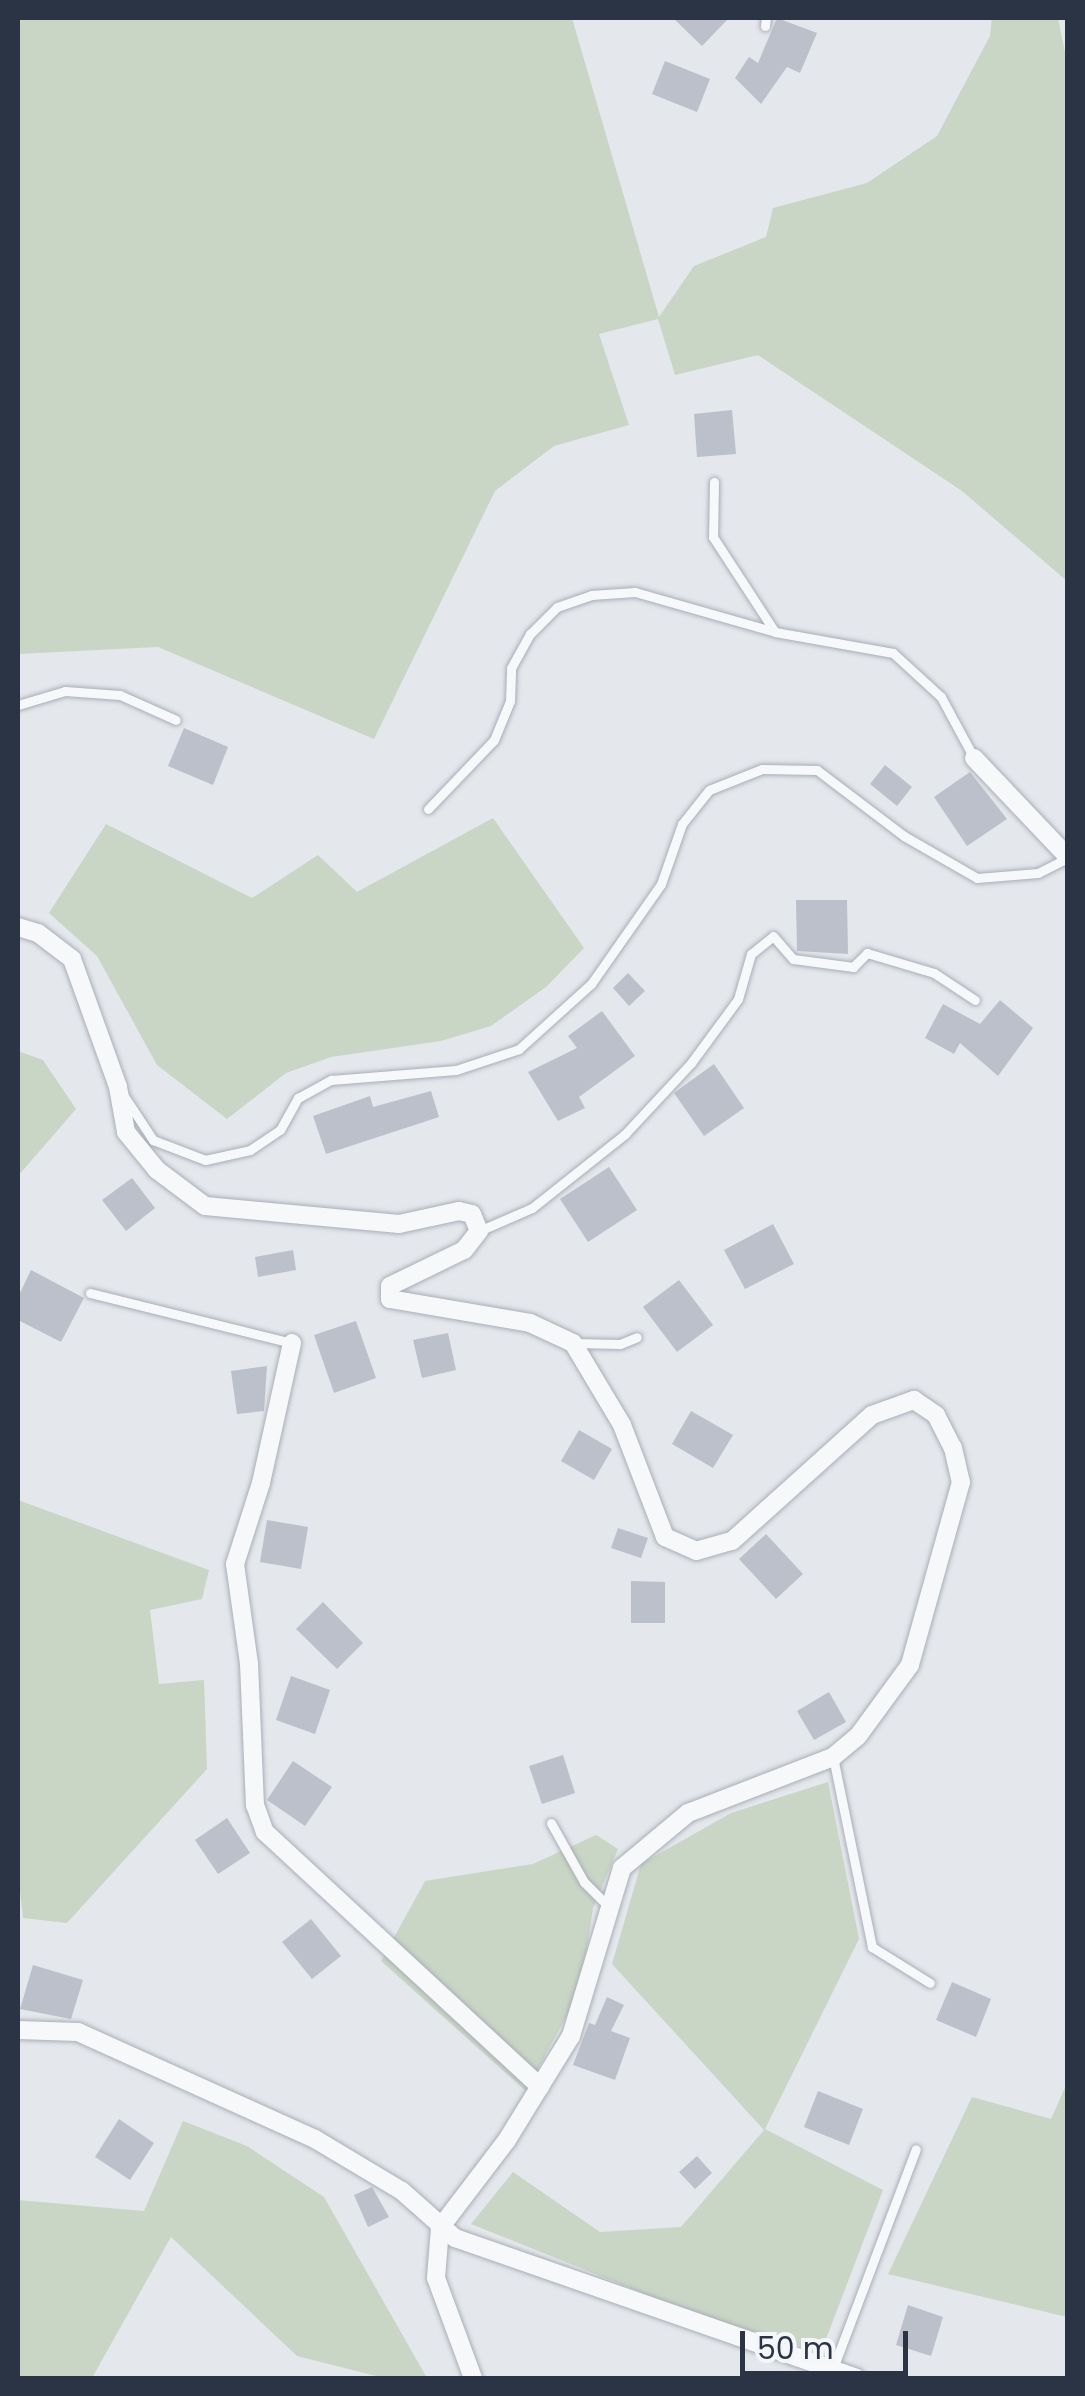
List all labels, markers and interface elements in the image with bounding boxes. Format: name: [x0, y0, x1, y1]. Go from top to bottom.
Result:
scale bar: [745, 2311, 912, 2373]
text: 50 m: [757, 2327, 834, 2370]

